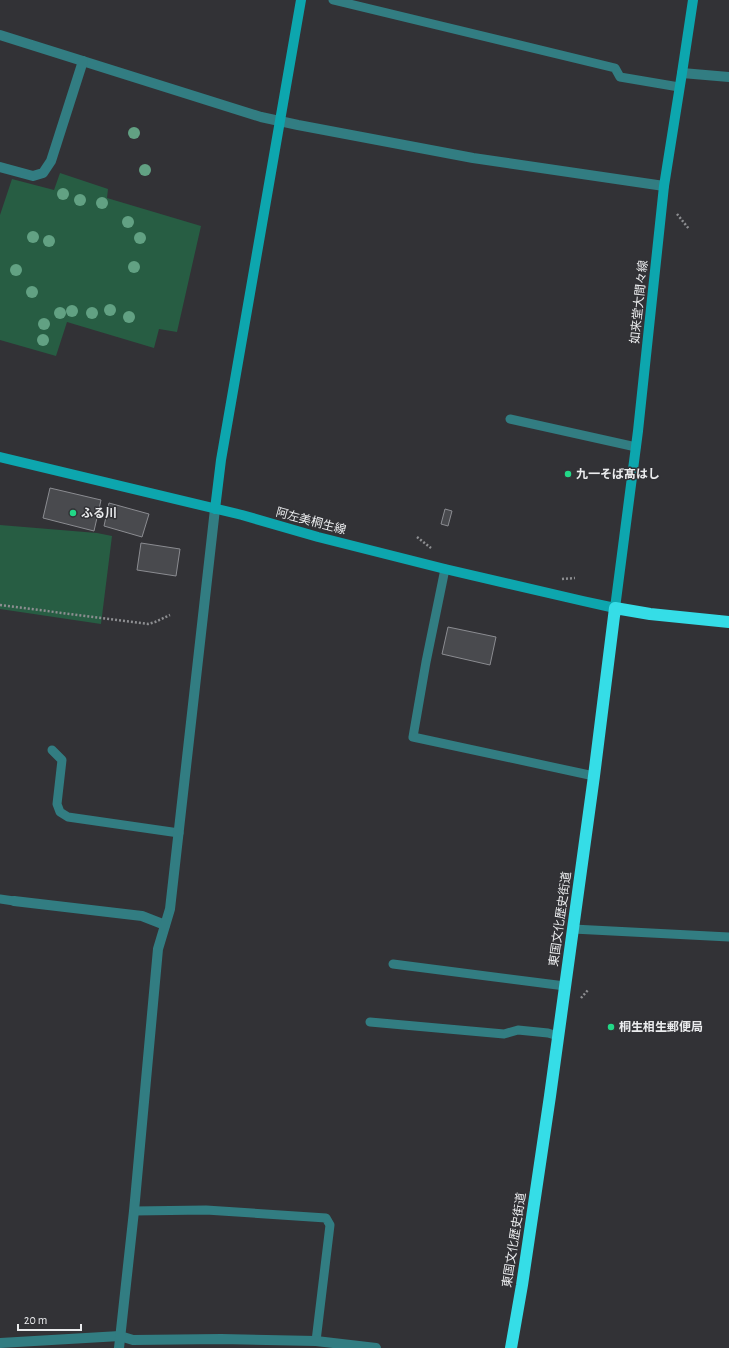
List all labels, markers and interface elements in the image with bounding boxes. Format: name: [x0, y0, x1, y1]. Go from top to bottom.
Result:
street label: 如来堂大間々線: [628, 259, 649, 344]
place label: 九一そば髙はし: [576, 467, 660, 480]
marker: 九一そば髙はし: [563, 469, 573, 479]
street label: 阿左美桐生線: [275, 505, 348, 536]
place label: ふる川: [81, 506, 117, 519]
marker: ふる川: [68, 508, 78, 518]
street label: 東国文化歴史街道: [546, 870, 573, 967]
place label: 桐生相生郵便局: [619, 1020, 703, 1033]
marker: 桐生相生郵便局: [606, 1022, 616, 1032]
street label: 東国文化歴史街道: [500, 1191, 527, 1288]
scale bar: [18, 1306, 81, 1332]
text: 20 m: [24, 1314, 47, 1326]

